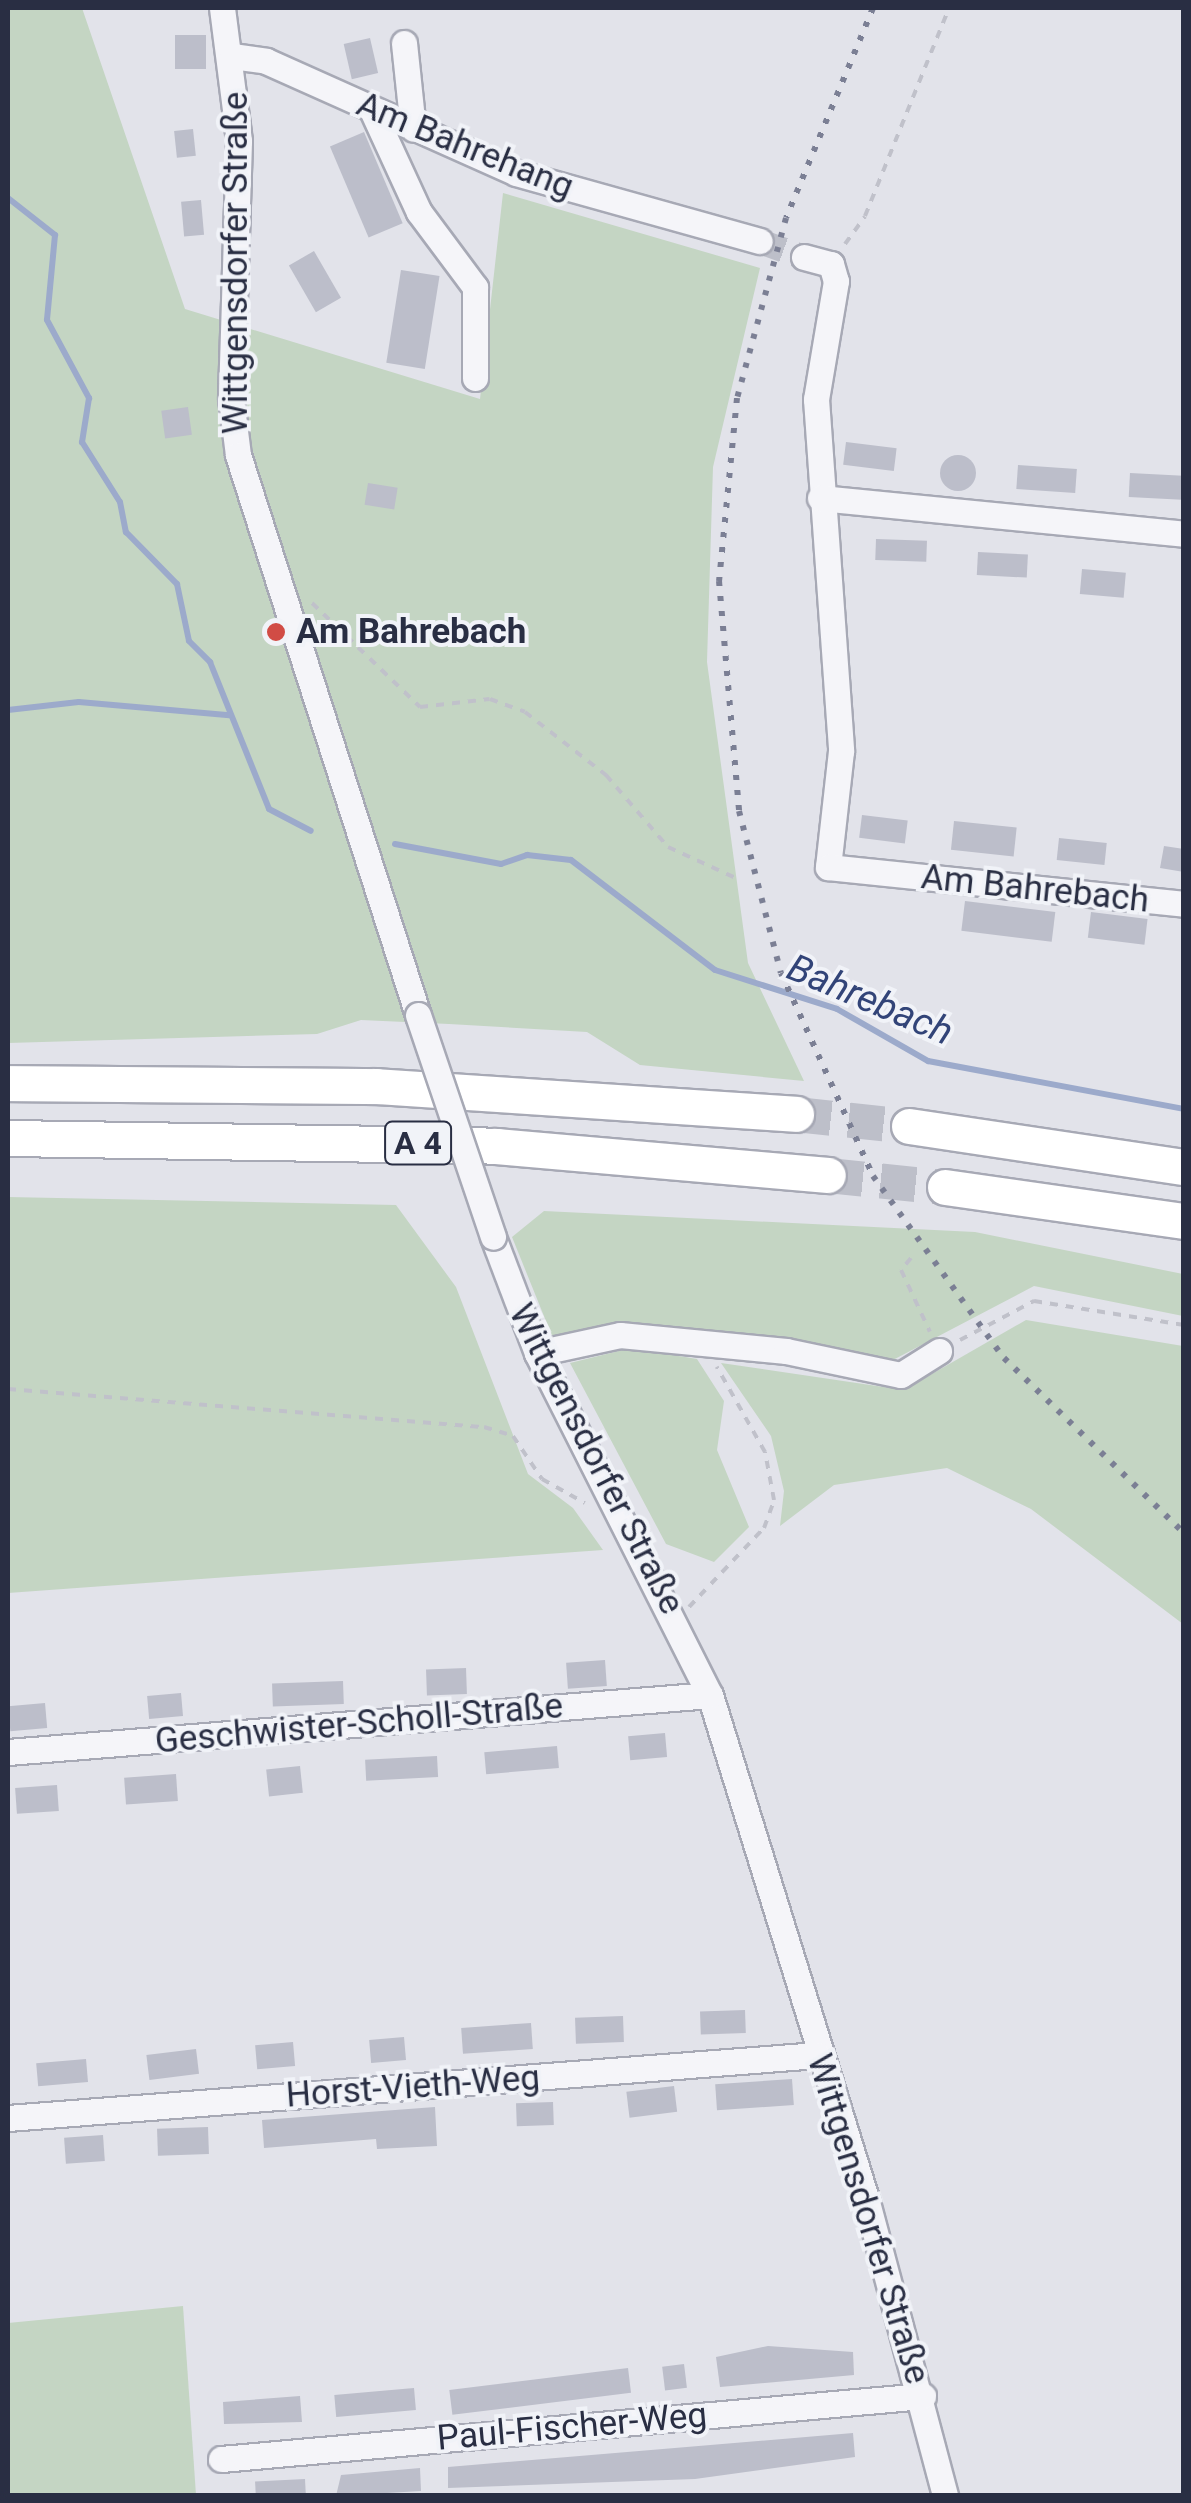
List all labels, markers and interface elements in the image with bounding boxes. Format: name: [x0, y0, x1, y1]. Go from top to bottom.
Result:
street label: Am Bahrehang: [351, 84, 579, 208]
street label: Wittgensdorfer Straße: [215, 92, 257, 434]
place label: Am Bahrebach: [296, 611, 526, 653]
marker: Am Bahrebach: [265, 621, 287, 643]
street label: Am Bahrebach: [919, 856, 1151, 922]
water label: Bahrebach: [780, 945, 960, 1055]
road number: A 4: [383, 1116, 453, 1170]
street label: Wittgensdorfer Straße: [500, 1297, 692, 1621]
street label: Geschwister-Scholl-Straße: [153, 1685, 565, 1763]
street label: Wittgensdorfer Straße: [798, 2049, 938, 2389]
street label: Horst-Vieth-Weg: [285, 2057, 541, 2117]
street label: Paul-Fischer-Weg: [435, 2394, 709, 2460]

